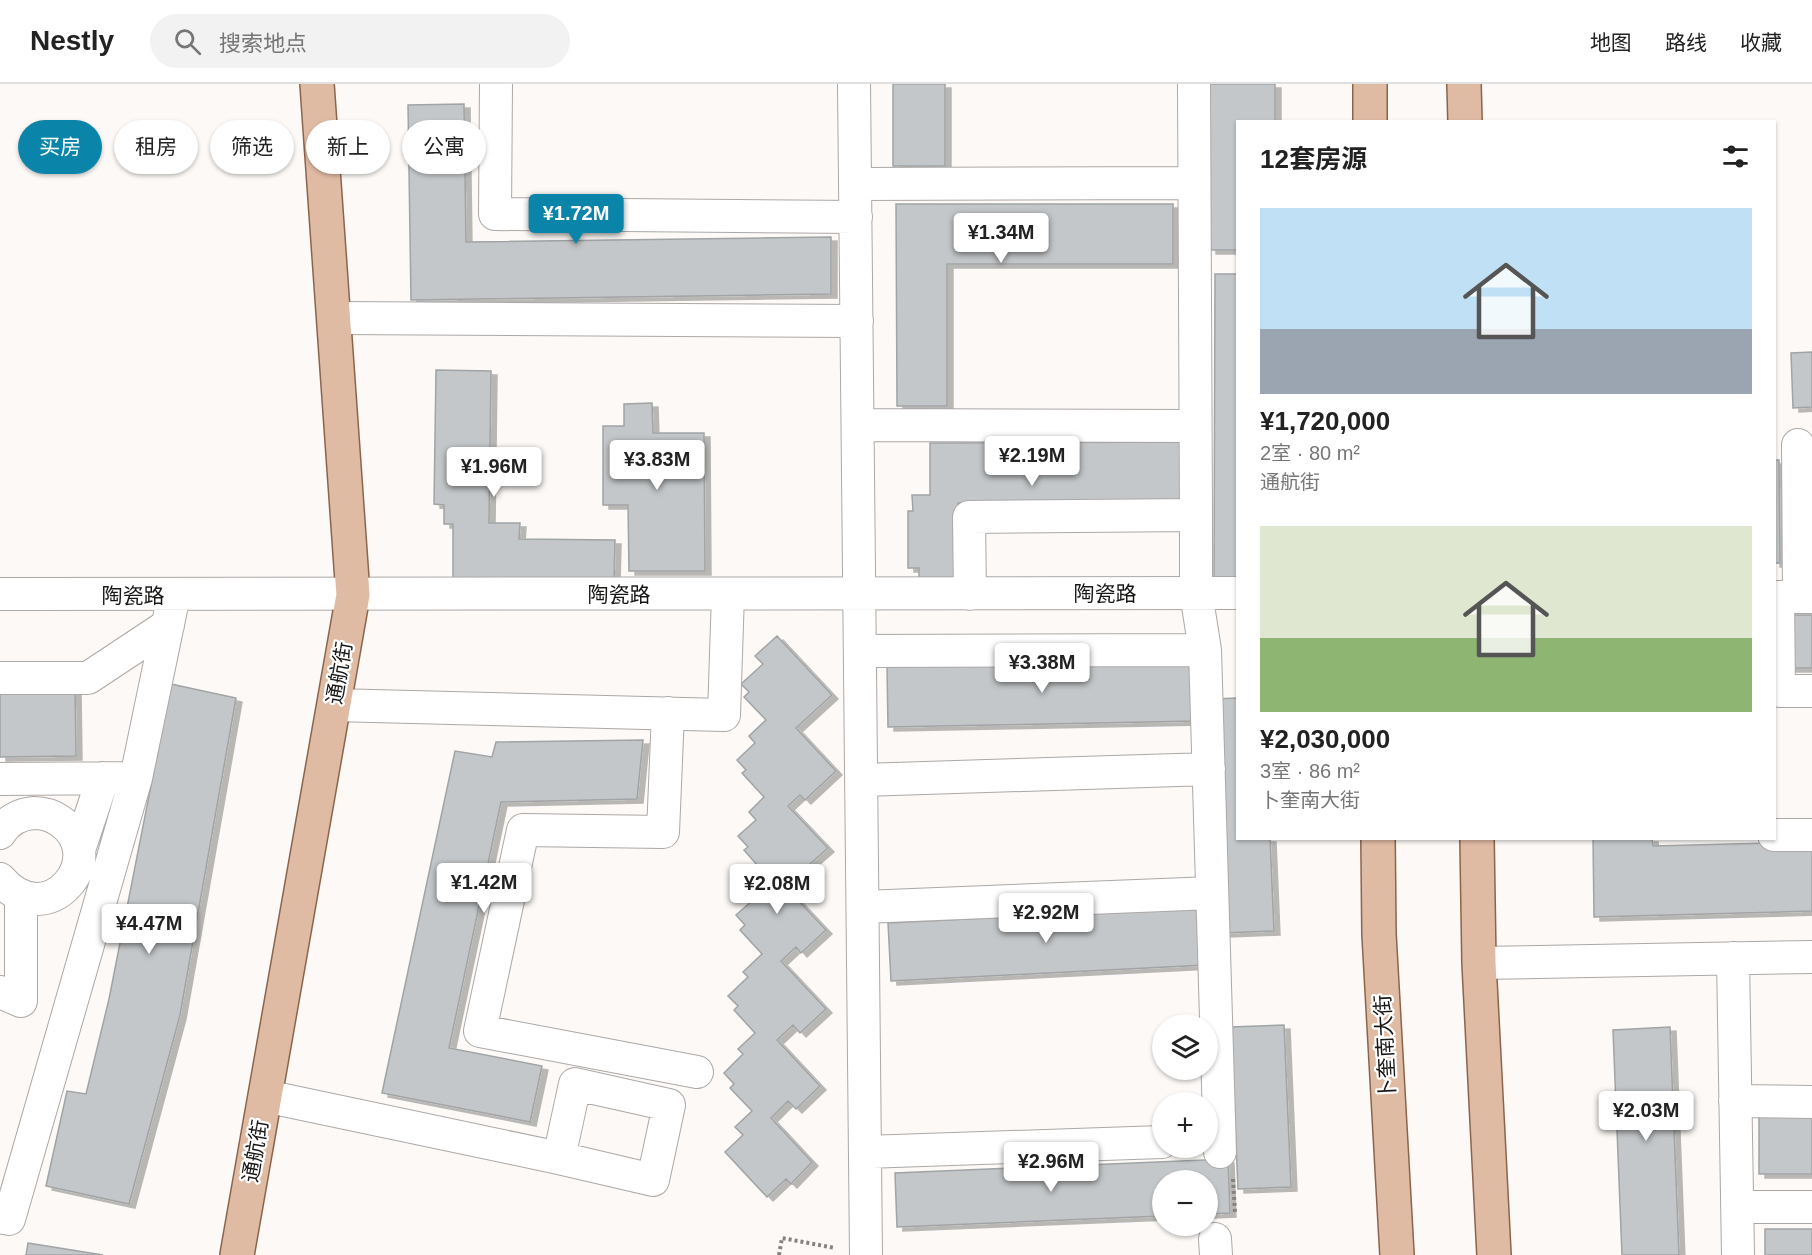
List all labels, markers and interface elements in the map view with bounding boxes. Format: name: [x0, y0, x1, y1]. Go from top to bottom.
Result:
search box: [150, 14, 570, 68]
text: Nestly: [30, 25, 114, 56]
icon: search: [171, 25, 204, 58]
text: 搜索地点: [219, 31, 307, 56]
text: 地图: [1590, 31, 1632, 54]
text: 路线: [1665, 31, 1707, 54]
text: 收藏: [1740, 31, 1782, 54]
chip: 买房: [18, 120, 102, 174]
chip: 租房: [114, 120, 198, 174]
chip: 筛选: [210, 120, 294, 174]
chip: 新上: [306, 120, 390, 174]
chip: 公寓: [402, 120, 486, 174]
icon: filters: [1719, 140, 1752, 173]
text: 12套房源: [1260, 144, 1367, 174]
pin: ¥1.72M: [527, 194, 625, 245]
text: ¥1.72M: [543, 202, 609, 224]
pin: ¥1.34M: [952, 213, 1050, 264]
text: ¥1.34M: [968, 221, 1034, 243]
icon: home: [1452, 247, 1560, 355]
text: ¥1,720,000: [1260, 406, 1390, 436]
pin: ¥2.19M: [983, 436, 1081, 487]
pin: ¥3.83M: [608, 440, 706, 491]
text: 2室 · 80 m²: [1260, 442, 1360, 464]
text: ¥2.19M: [999, 444, 1065, 466]
pin: ¥1.96M: [445, 447, 543, 498]
text: ¥3.83M: [624, 448, 690, 470]
text: ¥1.96M: [461, 455, 527, 477]
text: 通航街: [1260, 471, 1320, 493]
icon: home: [1452, 565, 1560, 673]
street label: 陶瓷路: [1074, 582, 1137, 605]
street label: 陶瓷路: [588, 583, 651, 606]
street label: 陶瓷路: [102, 584, 165, 607]
street label: 通航街: [322, 640, 356, 706]
pin: ¥3.38M: [993, 643, 1091, 694]
text: ¥3.38M: [1009, 651, 1075, 673]
text: ¥2,030,000: [1260, 724, 1390, 754]
text: 3室 · 86 m²: [1260, 760, 1360, 782]
text: 卜奎南大街: [1260, 789, 1360, 811]
pin: ¥1.42M: [435, 863, 533, 914]
pin: ¥2.08M: [728, 864, 826, 915]
text: ¥1.42M: [451, 871, 517, 893]
text: ¥2.08M: [744, 872, 810, 894]
pin: ¥2.92M: [997, 893, 1095, 944]
text: ¥2.92M: [1013, 901, 1079, 923]
pin: ¥4.47M: [100, 904, 198, 955]
text: ¥4.47M: [116, 912, 182, 934]
street label: 卜奎南大街: [1371, 994, 1399, 1100]
map controls: [1152, 1014, 1218, 1236]
button: layers: [1152, 1014, 1218, 1080]
pin: ¥2.03M: [1597, 1091, 1695, 1142]
button: +: [1152, 1092, 1218, 1158]
text: ¥2.03M: [1613, 1099, 1679, 1121]
street label: 通航街: [238, 1118, 272, 1184]
pin: ¥2.96M: [1002, 1142, 1100, 1193]
text: ¥2.96M: [1018, 1150, 1084, 1172]
button: −: [1152, 1170, 1218, 1236]

